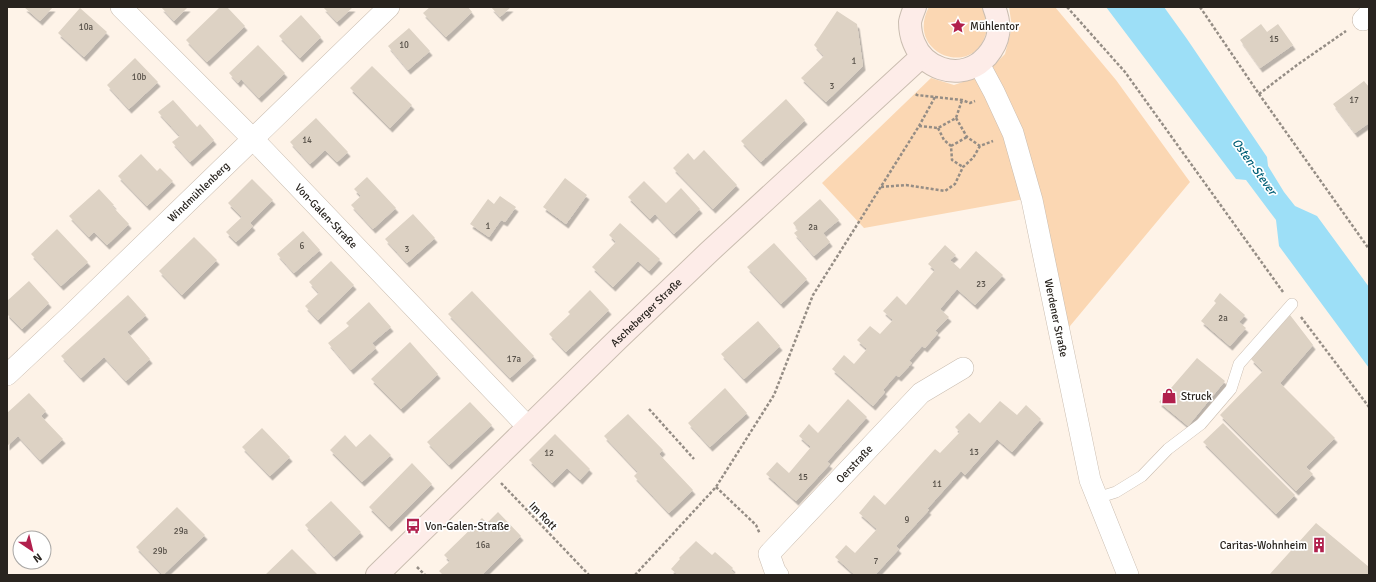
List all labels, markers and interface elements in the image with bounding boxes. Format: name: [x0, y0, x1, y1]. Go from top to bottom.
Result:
place icon: Mühlentor: [949, 17, 967, 35]
place label: Mühlentor: [970, 20, 1019, 33]
house number: 10a: [79, 22, 94, 33]
house number: 15: [1269, 34, 1279, 45]
house number: 10: [399, 40, 409, 51]
house number: 1: [852, 56, 857, 67]
house number: 10b: [132, 72, 146, 83]
house number: 3: [830, 81, 835, 92]
house number: 17: [1349, 95, 1359, 106]
house number: 14: [302, 135, 312, 146]
water label: Osten-Stever: [1228, 136, 1280, 200]
street label: Windmühlenberg: [165, 159, 232, 224]
street label: Von-Galen-Straße: [293, 181, 360, 251]
house number: 1: [486, 221, 491, 232]
house number: 2a: [808, 222, 818, 233]
house number: 6: [300, 241, 305, 252]
house number: 3: [405, 244, 410, 255]
street label: Ascheberger Straße: [608, 275, 684, 349]
street label: Werdener Straße: [1042, 278, 1071, 358]
house number: 23: [976, 279, 986, 290]
house number: 2a: [1218, 313, 1228, 324]
house number: 17a: [507, 354, 522, 365]
shop icon: Struck: [1160, 387, 1178, 405]
place label: Struck: [1181, 390, 1212, 403]
street label: Oerstraße: [833, 442, 875, 486]
house number: 13: [969, 447, 979, 458]
house number: 12: [544, 448, 554, 459]
house number: 15: [798, 472, 808, 483]
house number: 11: [932, 479, 942, 490]
street label: Im Rott: [526, 499, 560, 533]
house number: 9: [905, 515, 910, 526]
bus stop icon: Von-Galen-Straße: [404, 517, 422, 535]
place label: Von-Galen-Straße: [425, 520, 509, 533]
house number: 29a: [174, 526, 189, 537]
north arrow: [12, 530, 52, 570]
building icon: Caritas-Wohnheim: [1310, 536, 1328, 554]
place label: Caritas-Wohnheim: [1220, 539, 1307, 552]
house number: 16a: [476, 540, 491, 551]
house number: 29b: [153, 546, 167, 557]
text: N: [31, 550, 44, 565]
house number: 7: [874, 556, 879, 567]

